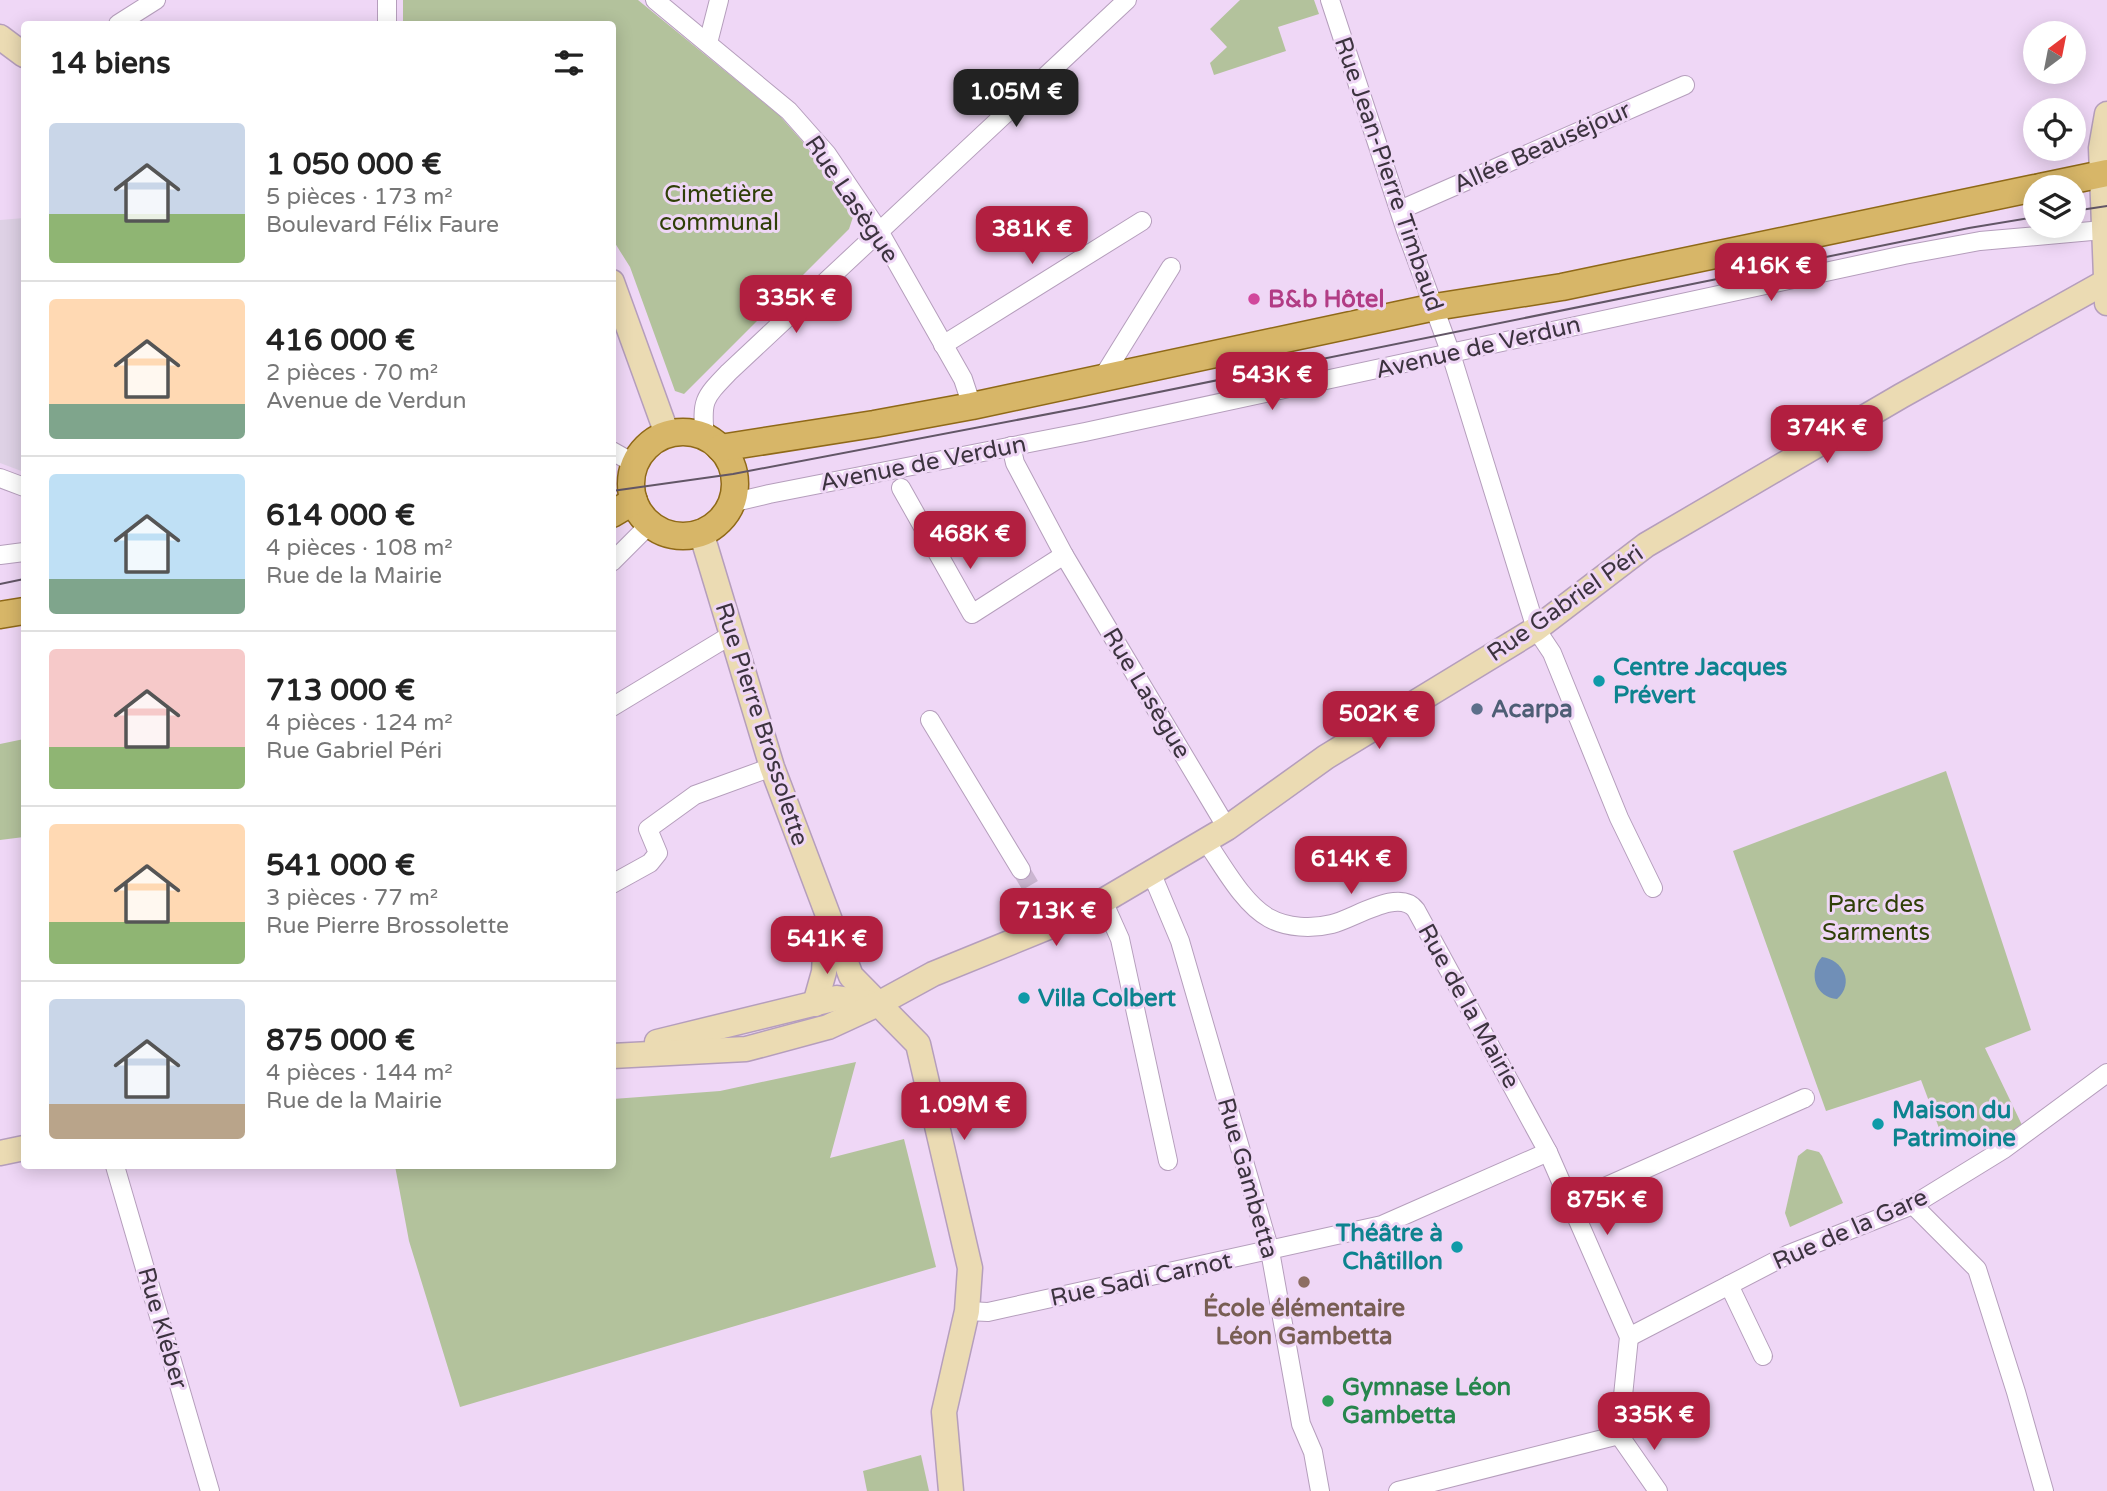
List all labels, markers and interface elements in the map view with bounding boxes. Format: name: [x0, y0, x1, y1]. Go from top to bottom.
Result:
north arrow: [2023, 21, 2086, 84]
map controls: [2023, 21, 2086, 238]
street label: Rue Jean-Pierre Timbaud: [1328, 33, 1449, 315]
icon: filters: [550, 44, 588, 82]
text: 14 biens: [49, 45, 171, 82]
pin: 1.05M €: [951, 69, 1081, 129]
text: 1.05M €: [969, 78, 1063, 106]
street label: Allée Beauséjour: [1449, 95, 1636, 200]
button: locate: [2023, 98, 2086, 161]
street label: Rue Lasègue: [798, 130, 905, 268]
text: 1 050 000 €: [266, 146, 442, 183]
icon: home: [105, 151, 189, 235]
button: layers: [2023, 175, 2086, 238]
park label: Cimetière communal: [659, 180, 779, 237]
text: 5 pièces · 173 m²: [266, 183, 453, 211]
pin: 381K €: [975, 206, 1089, 266]
text: Boulevard Félix Faure: [266, 211, 499, 239]
text: 381K €: [992, 215, 1072, 243]
pin: 416K €: [1714, 244, 1828, 303]
text: 416K €: [1731, 252, 1811, 280]
pin: 335K €: [739, 276, 853, 335]
text: 335K €: [756, 284, 836, 312]
place label: B&b Hôtel: [1268, 285, 1384, 314]
marker: B&b Hôtel: [1246, 291, 1262, 307]
street label: Avenue de Verdun: [1373, 310, 1583, 385]
text: 416 000 €: [266, 322, 415, 359]
icon: home: [105, 327, 189, 411]
pin: 543K €: [1215, 352, 1329, 412]
text: 2 pièces · 70 m²: [266, 359, 438, 387]
text: 543K €: [1232, 361, 1312, 389]
text: Avenue de Verdun: [266, 387, 467, 415]
pin: 374K €: [1770, 406, 1884, 465]
text: 374K €: [1787, 414, 1867, 442]
street label: Avenue de Verdun: [818, 429, 1029, 498]
text: 614 000 €: [266, 497, 415, 534]
icon: home: [105, 502, 189, 586]
pin: 468K €: [913, 512, 1027, 571]
text: 468K €: [930, 520, 1010, 548]
text: 4 pièces · 108 m²: [266, 534, 453, 562]
street label: Rue Gabriel Péri: [1482, 539, 1649, 668]
text: Rue de la Mairie: [266, 562, 442, 590]
street label: Rue Pierre Brossolette: [709, 599, 815, 849]
street label: Rue Lasègue: [1096, 623, 1197, 764]
place label: Centre Jacques Prévert: [1613, 653, 1787, 710]
text: 713 000 €: [266, 672, 415, 709]
marker: Centre Jacques Prévert: [1591, 673, 1607, 689]
icon: home: [105, 677, 189, 761]
pin: 502K €: [1322, 692, 1436, 751]
place label: Acarpa: [1491, 695, 1573, 724]
text: 502K €: [1339, 700, 1419, 728]
marker: Acarpa: [1469, 701, 1485, 717]
text: 4 pièces · 124 m²: [266, 709, 453, 737]
text: Rue Gabriel Péri: [266, 737, 442, 765]
pin: 614K €: [1294, 836, 1408, 896]
text: 614K €: [1311, 845, 1391, 873]
text: 541 000 €: [266, 847, 415, 884]
icon: home: [105, 852, 189, 936]
text: 3 pièces · 77 m²: [266, 884, 438, 912]
pin: 713K €: [999, 888, 1113, 948]
park label: Parc des Sarments: [1822, 890, 1930, 947]
text: 713K €: [1016, 897, 1096, 925]
text: Rue Pierre Brossolette: [266, 912, 509, 940]
pin: 541K €: [770, 916, 884, 976]
street label: Rue de la Mairie: [1411, 919, 1526, 1094]
text: 541K €: [787, 925, 867, 953]
place label: Villa Colbert: [1038, 984, 1177, 1013]
marker: Villa Colbert: [1016, 990, 1032, 1006]
text: 875 000 €: [266, 1022, 415, 1059]
icon: home: [105, 1027, 189, 1111]
text: 4 pièces · 144 m²: [266, 1059, 453, 1087]
pin: 1.09M €: [899, 1082, 1029, 1142]
text: Rue de la Mairie: [266, 1087, 442, 1115]
text: 1.09M €: [917, 1091, 1011, 1119]
street label: Rue Gambetta: [1211, 1094, 1284, 1262]
place label: Maison du Patrimoine: [1892, 1096, 2016, 1153]
marker: Maison du Patrimoine: [1870, 1116, 1886, 1132]
pin: 875K €: [1550, 1178, 1664, 1237]
street label: Rue de la Gare: [1768, 1182, 1932, 1277]
text: 875K €: [1567, 1186, 1647, 1214]
place label: Théâtre à Châtillon: [1335, 1219, 1443, 1276]
marker: Théâtre à Châtillon: [1449, 1239, 1465, 1255]
street label: Rue Sadi Carnot: [1048, 1246, 1235, 1313]
street label: Rue Kléber: [131, 1264, 194, 1393]
marker: École élémentaire Léon Gambetta: [1296, 1274, 1312, 1290]
place label: École élémentaire Léon Gambetta: [1203, 1293, 1406, 1351]
place label: Gymnase Léon Gambetta: [1342, 1373, 1511, 1430]
pin: 335K €: [1597, 1392, 1711, 1452]
marker: Gymnase Léon Gambetta: [1320, 1393, 1336, 1409]
text: 335K €: [1614, 1401, 1694, 1429]

